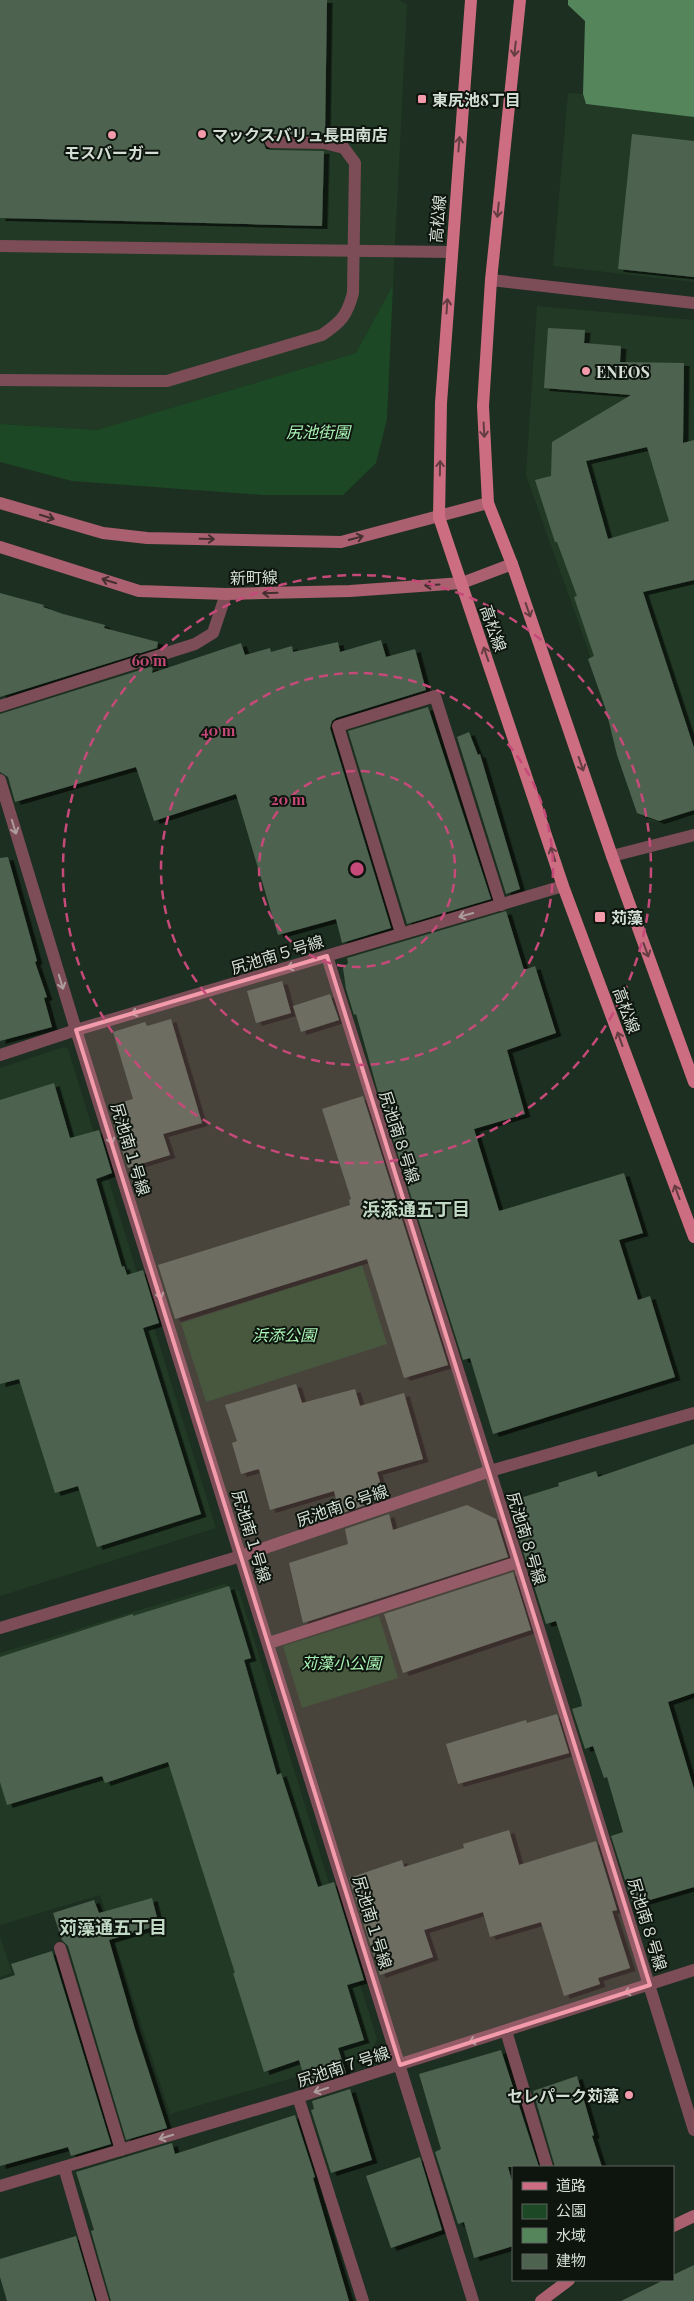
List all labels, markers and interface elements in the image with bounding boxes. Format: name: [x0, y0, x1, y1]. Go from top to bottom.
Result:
one-way arrow: [510, 40, 519, 56]
place label: 東尻池8丁目: [432, 89, 521, 110]
marker: 東尻池8丁目: [416, 93, 428, 105]
place label: マックスバリュ長田南店: [212, 124, 388, 145]
marker: マックスバリュ長田南店: [196, 128, 208, 140]
marker: モスバーガー: [106, 129, 118, 141]
one-way arrow: [455, 136, 464, 152]
place label: モスバーガー: [64, 142, 160, 163]
street label: 高松線: [424, 194, 450, 244]
one-way arrow: [493, 202, 503, 218]
one-way arrow: [443, 298, 452, 314]
place label: ENEOS: [596, 361, 650, 382]
marker: ENEOS: [580, 365, 592, 377]
park label: 尻池街園: [286, 421, 352, 442]
one-way arrow: [479, 421, 488, 437]
one-way arrow: [435, 460, 445, 476]
one-way arrow: [38, 512, 54, 522]
one-way arrow: [347, 533, 363, 542]
one-way arrow: [198, 534, 214, 544]
street label: 新町線: [230, 566, 278, 588]
one-way arrow: [101, 576, 117, 586]
one-way arrow: [424, 581, 440, 590]
one-way arrow: [262, 588, 278, 598]
street label: 高松線: [476, 602, 512, 654]
one-way arrow: [524, 602, 533, 618]
one-way arrow: [481, 646, 490, 662]
text: 60 m: [131, 650, 167, 670]
text: 40 m: [201, 720, 236, 740]
one-way arrow: [577, 756, 586, 771]
text: 20 m: [271, 789, 306, 809]
one-way arrow: [10, 818, 20, 834]
one-way arrow: [547, 846, 557, 862]
centre of rings: [348, 860, 366, 878]
place label: 苅藻: [611, 907, 643, 928]
marker: 苅藻: [593, 910, 607, 924]
one-way arrow: [459, 911, 475, 920]
street label: 尻池南５号線: [228, 930, 326, 978]
one-way arrow: [642, 942, 651, 958]
one-way arrow: [286, 961, 302, 971]
one-way arrow: [57, 974, 67, 990]
street label: 高松線: [609, 984, 645, 1036]
one-way arrow: [130, 1007, 146, 1017]
one-way arrow: [615, 1032, 624, 1048]
street label: 尻池南８号線: [375, 1088, 425, 1186]
street label: 尻池南１号線: [107, 1100, 155, 1198]
one-way arrow: [105, 1129, 115, 1145]
one-way arrow: [672, 1184, 681, 1200]
district label: 浜添通五丁目: [362, 1197, 470, 1221]
one-way arrow: [154, 1284, 164, 1300]
park label: 浜添公園: [252, 1324, 318, 1345]
street label: 尻池南６号線: [293, 1479, 391, 1531]
street label: 尻池南１号線: [228, 1487, 276, 1585]
street label: 尻池南８号線: [503, 1489, 551, 1587]
park label: 苅藻小公園: [301, 1652, 383, 1673]
street label: 尻池南１号線: [349, 1873, 397, 1971]
street label: 尻池南８号線: [624, 1875, 672, 1973]
district label: 苅藻通五丁目: [59, 1915, 167, 1939]
one-way arrow: [623, 1987, 639, 1997]
one-way arrow: [469, 2036, 485, 2046]
street label: 尻池南７号線: [294, 2041, 392, 2091]
place label: セレパーク苅藻: [507, 2085, 619, 2106]
one-way arrow: [314, 2086, 330, 2095]
marker: セレパーク苅藻: [623, 2089, 635, 2101]
one-way arrow: [158, 2132, 174, 2142]
legend: [512, 2166, 674, 2281]
text: 道路: [556, 2175, 586, 2195]
text: 公園: [556, 2200, 586, 2220]
text: 水域: [556, 2225, 586, 2245]
text: 建物: [556, 2250, 586, 2270]

